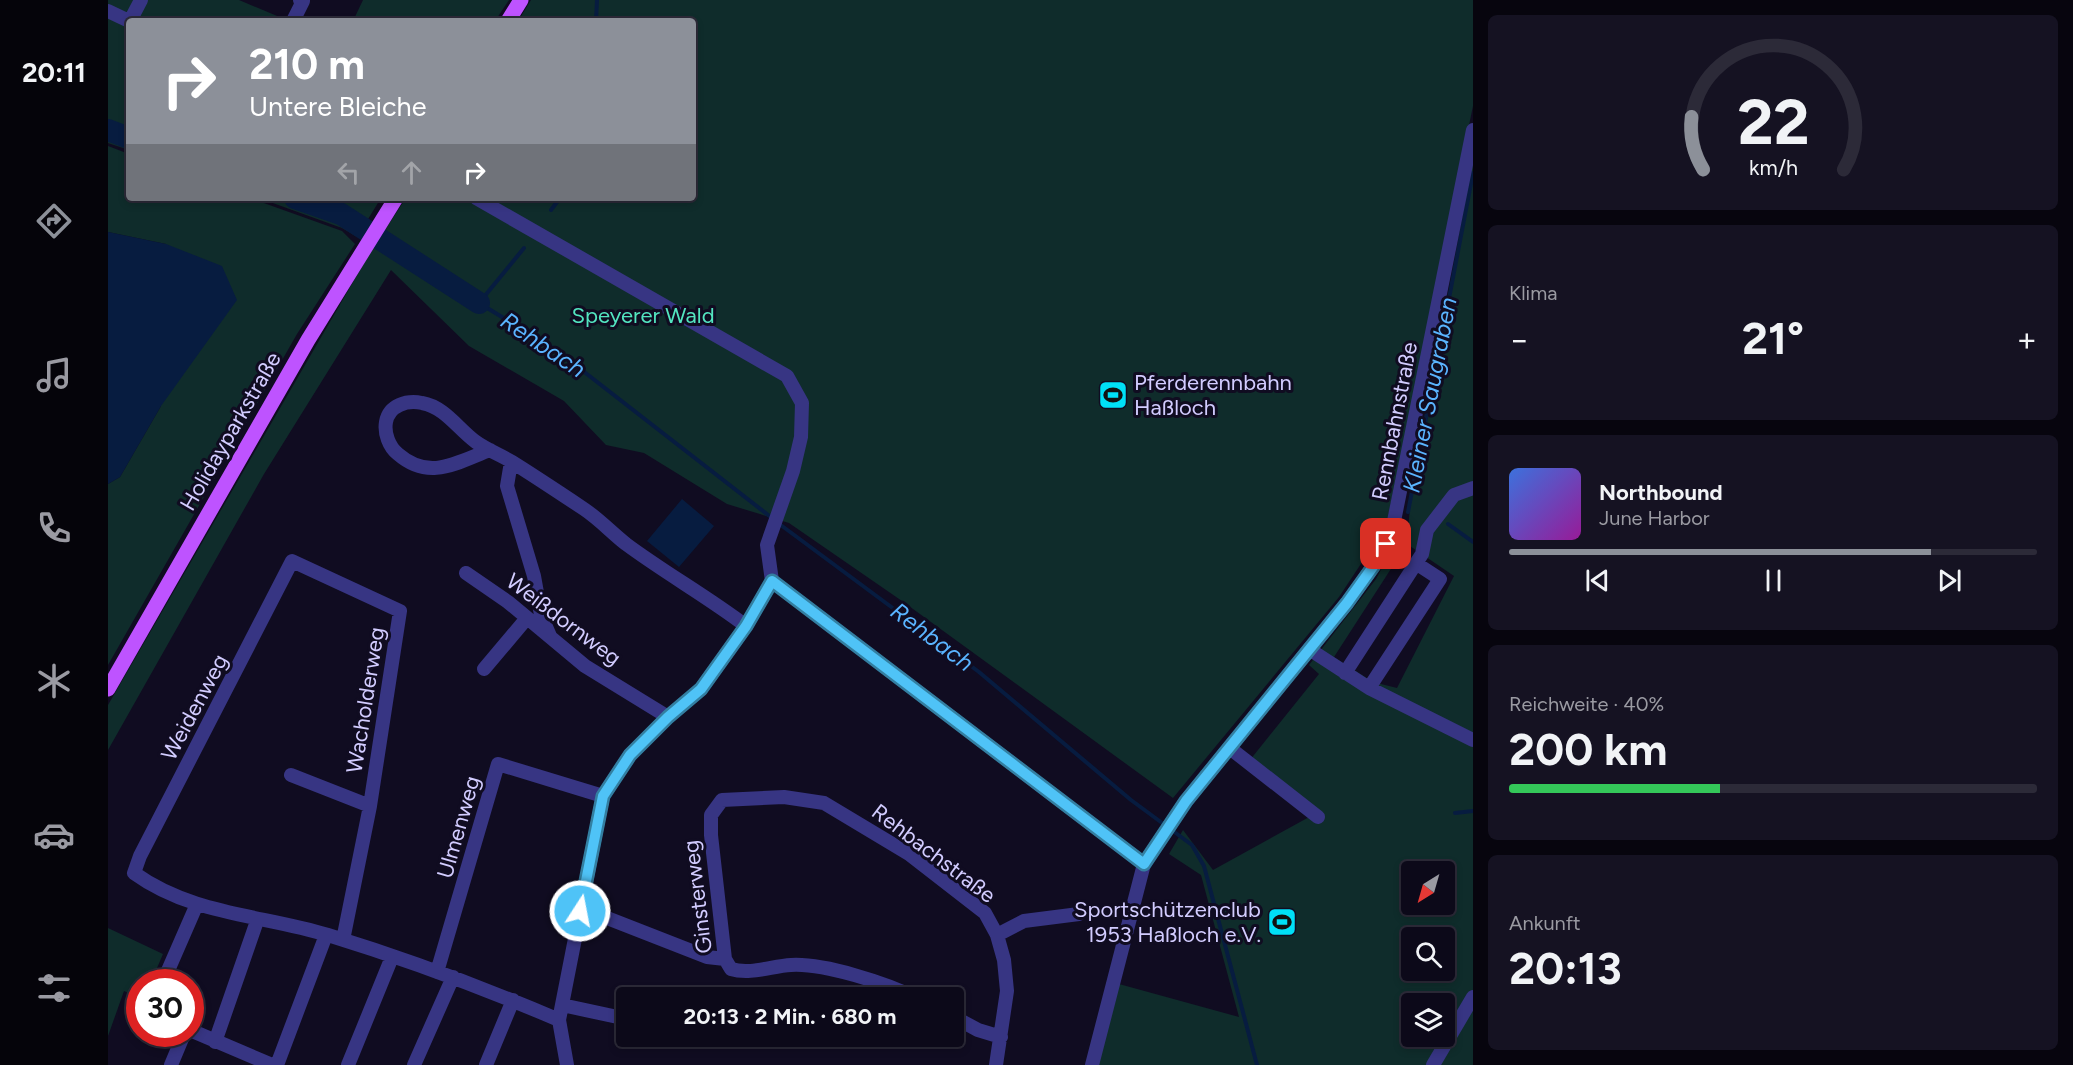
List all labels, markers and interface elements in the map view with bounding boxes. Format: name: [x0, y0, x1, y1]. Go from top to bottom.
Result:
text: 210 m: [249, 39, 365, 90]
icon: right: [150, 42, 228, 120]
text: 20:11: [22, 56, 86, 89]
text: 22: [1737, 85, 1809, 160]
text: Untere Bleiche: [249, 90, 426, 123]
text: km/h: [1749, 155, 1797, 180]
icon: left: [332, 156, 365, 189]
icon: ahead: [395, 156, 428, 189]
icon: right: [458, 156, 491, 189]
icon: directions: [33, 200, 75, 242]
text: Klima: [1509, 281, 1557, 305]
water label: Kleiner Saugraben: [1396, 295, 1463, 495]
park label: Speyerer Wald: [571, 302, 715, 329]
water label: Rehbach: [495, 306, 591, 383]
text: 21°: [1742, 311, 1804, 365]
text: −: [1509, 320, 1530, 359]
text: +: [2016, 320, 2037, 359]
street label: Rennbahnstraße: [1366, 340, 1423, 503]
street label: Holidayparkstraße: [174, 347, 287, 515]
icon: music: [33, 354, 75, 396]
place label: Pferderennbahn Haßloch: [1134, 369, 1292, 421]
sports icon: Pferderennbahn Haßloch: [1097, 379, 1129, 411]
text: Northbound: [1599, 479, 1723, 506]
text: June Harbor: [1599, 506, 1710, 530]
icon: phone: [33, 507, 75, 549]
pin: [1360, 518, 1411, 569]
icon: arrive: [1369, 527, 1402, 560]
icon: previous: [1581, 564, 1614, 597]
icon: pause: [1757, 564, 1790, 597]
icon: next: [1933, 564, 1966, 597]
street label: Weißdornweg: [501, 567, 626, 671]
water label: Rehbach: [885, 596, 979, 677]
street label: Wacholderweg: [341, 625, 390, 775]
street label: Weidenweg: [155, 650, 234, 765]
icon: climate: [33, 660, 75, 702]
text: Reichweite · 40%: [1509, 692, 1664, 716]
text: 200 km: [1509, 722, 1668, 776]
street label: Ulmenweg: [431, 773, 486, 881]
street label: Rehbachstraße: [866, 798, 1001, 909]
icon: car: [33, 814, 75, 856]
street label: Ginsterweg: [677, 839, 718, 955]
north arrow: [1401, 861, 1455, 915]
map controls: [1401, 861, 1455, 1047]
position arrow: [548, 879, 612, 943]
place label: Sportschützenclub 1953 Haßloch e.V.: [1074, 896, 1261, 948]
sports icon: Sportschützenclub 1953 Haßloch e.V.: [1266, 906, 1298, 938]
text: Ankunft: [1509, 911, 1581, 935]
button: search: [1401, 927, 1455, 981]
text: 20:13: [1509, 941, 1622, 995]
icon: filters: [33, 967, 75, 1009]
speed limit sign: 30: [126, 969, 204, 1047]
button: layers: [1401, 993, 1455, 1047]
text: 20:13 · 2 Min. · 680 m: [684, 1003, 896, 1030]

